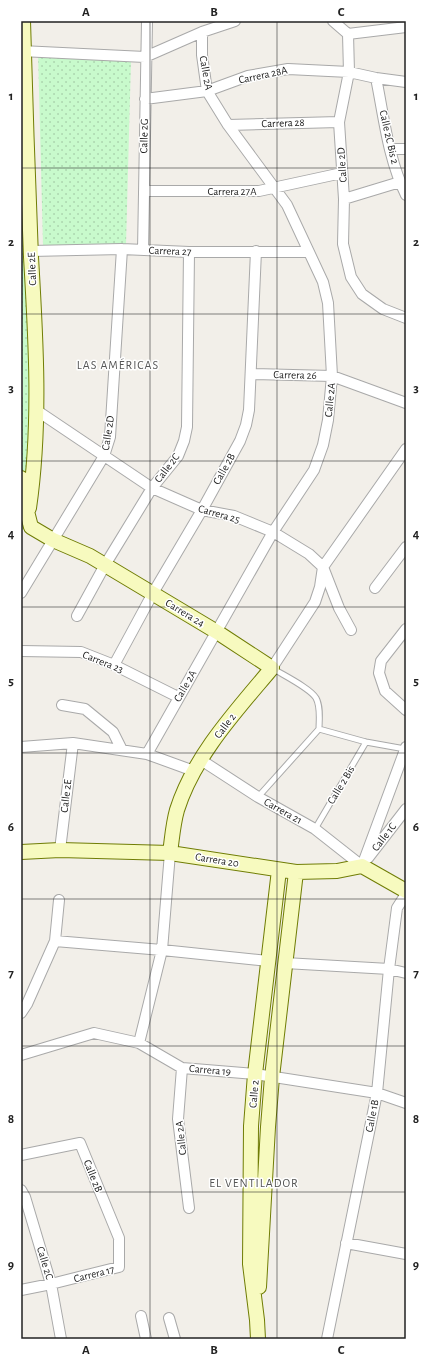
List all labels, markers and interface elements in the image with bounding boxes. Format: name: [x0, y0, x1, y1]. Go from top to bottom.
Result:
text: A: [82, 6, 90, 19]
text: B: [210, 6, 218, 19]
text: C: [338, 6, 345, 19]
street label: Calle 2A: [198, 55, 215, 92]
street label: Carrera 28A: [238, 64, 289, 86]
text: 1: [9, 90, 13, 103]
text: 1: [414, 90, 418, 103]
street label: Calle 2C Bis 2: [377, 109, 401, 165]
street label: Carrera 28: [261, 117, 305, 129]
street label: Calle 2G: [138, 119, 150, 153]
street label: Calle 2D: [335, 147, 349, 183]
street label: Carrera 27A: [207, 186, 257, 197]
text: 2: [8, 236, 14, 249]
text: 2: [413, 236, 419, 249]
street label: Carrera 27: [148, 245, 192, 257]
street label: Calle 2E: [26, 251, 38, 286]
district label: LAS AMÉRICAS: [77, 358, 159, 371]
street label: Carrera 26: [273, 369, 317, 381]
text: 3: [8, 382, 14, 395]
street label: Calle 2A: [323, 382, 337, 418]
text: 3: [413, 382, 419, 395]
street label: Calle 2D: [100, 415, 116, 451]
street label: Calle 2C: [152, 451, 182, 485]
street label: Calle 2B: [211, 451, 237, 487]
street label: Carrera 25: [197, 503, 241, 525]
text: 4: [8, 528, 15, 541]
text: 4: [413, 528, 420, 541]
street label: Carrera 24: [164, 597, 206, 629]
street label: Carrera 23: [81, 649, 125, 675]
street label: Calle 2A: [172, 668, 199, 704]
text: 5: [8, 675, 14, 688]
text: 5: [413, 675, 419, 688]
street label: Calle 2: [212, 711, 238, 741]
street label: Calle 2 Bis: [325, 764, 357, 806]
street label: Calle 2E: [59, 778, 74, 813]
street label: Carrera 21: [262, 796, 304, 826]
text: 6: [8, 821, 14, 834]
street label: Calle 1C: [370, 821, 399, 853]
text: 6: [413, 821, 419, 834]
street label: Carrera 20: [194, 851, 240, 869]
text: 7: [8, 967, 14, 980]
text: 7: [413, 967, 419, 980]
street label: Carrera 19: [189, 1063, 231, 1077]
street label: Calle 2: [247, 1080, 261, 1108]
street label: Calle 1B: [363, 1099, 381, 1133]
text: 8: [8, 1113, 14, 1126]
text: 8: [413, 1113, 419, 1126]
street label: Calle 2A: [174, 1120, 188, 1156]
street label: Calle 2B: [82, 1158, 105, 1194]
district label: EL VENTILADOR: [209, 1177, 299, 1189]
street label: Calle 2C: [35, 1245, 55, 1281]
text: 9: [8, 1259, 14, 1272]
text: 9: [413, 1259, 419, 1272]
street label: Carrera 17: [72, 1264, 116, 1284]
text: A: [82, 1344, 90, 1357]
text: B: [210, 1344, 218, 1357]
text: C: [338, 1344, 345, 1357]

